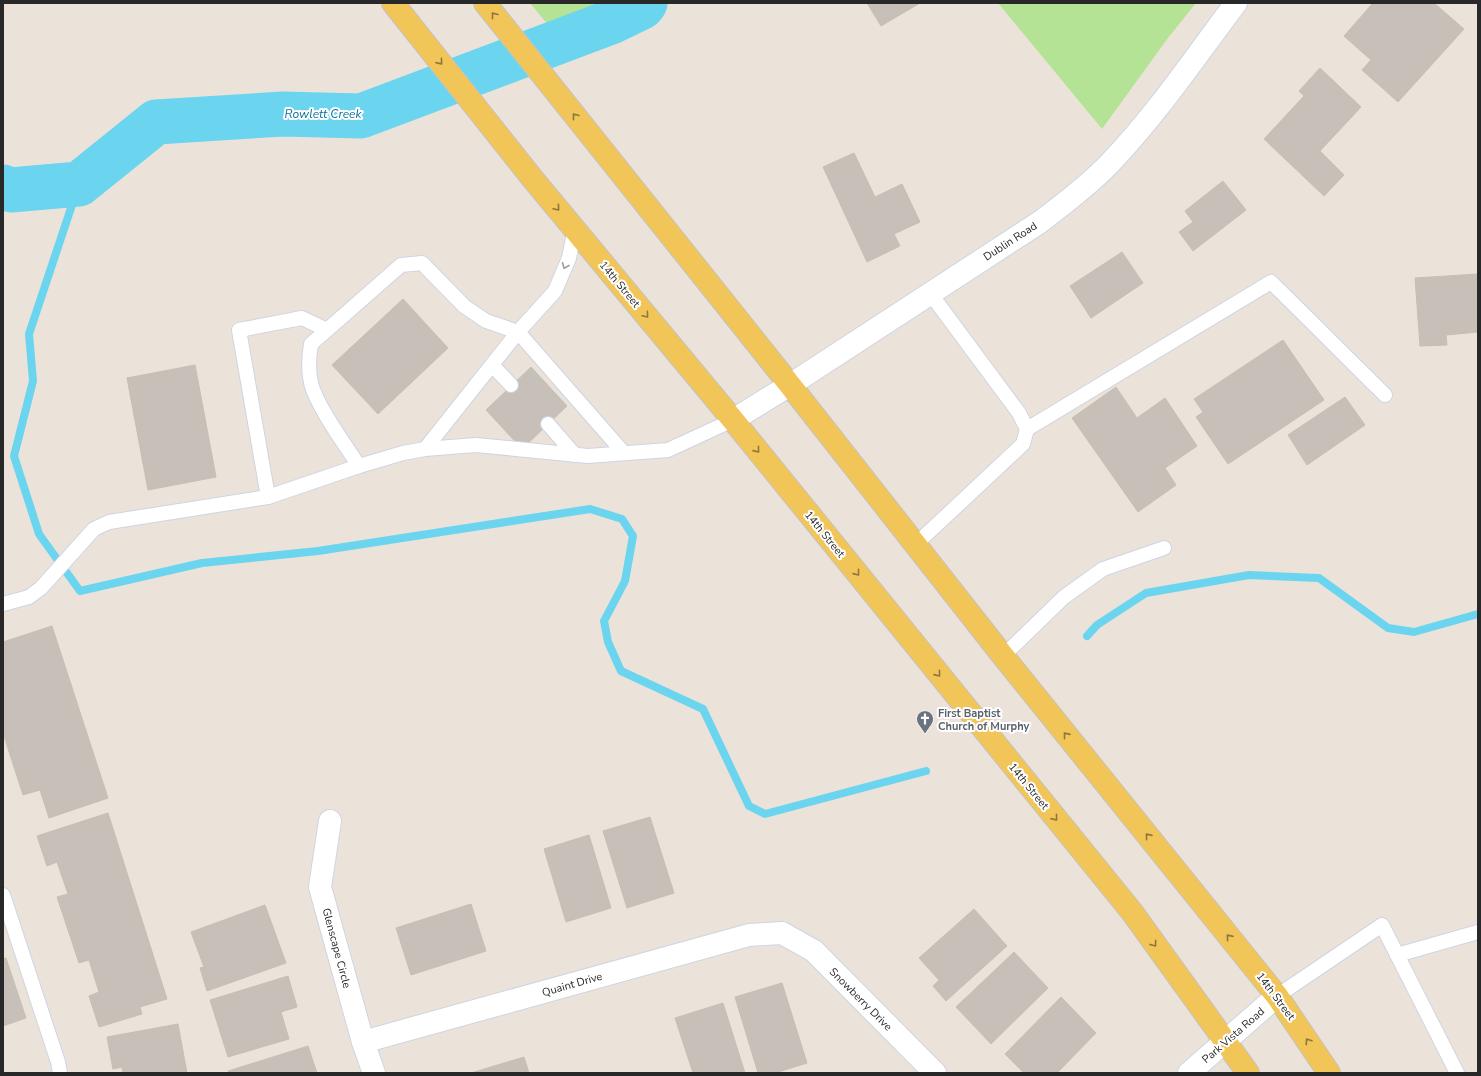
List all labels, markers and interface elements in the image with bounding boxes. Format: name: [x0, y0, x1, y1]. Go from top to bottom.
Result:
one-way arrow: [492, 12, 499, 19]
one-way arrow: [435, 58, 442, 65]
water label: Rowlett Creek: [285, 106, 362, 122]
one-way arrow: [572, 114, 579, 121]
one-way arrow: [553, 203, 560, 210]
street label: Dublin Road: [981, 218, 1040, 264]
street label: 14th Street: [596, 258, 643, 311]
one-way arrow: [562, 262, 570, 270]
one-way arrow: [642, 311, 649, 318]
one-way arrow: [753, 445, 760, 453]
street label: 14th Street: [801, 508, 848, 561]
one-way arrow: [852, 568, 859, 575]
one-way arrow: [934, 669, 941, 676]
place label: First Baptist Church of Murphy: [938, 706, 1030, 734]
church icon: First Baptist Church of Murphy: [915, 709, 935, 734]
one-way arrow: [1064, 732, 1071, 739]
street label: 14th Street: [1005, 760, 1052, 813]
one-way arrow: [1051, 814, 1058, 821]
one-way arrow: [1145, 833, 1152, 840]
street label: Glenscape Circle: [319, 906, 354, 990]
one-way arrow: [1227, 934, 1234, 941]
one-way arrow: [1150, 940, 1157, 947]
street label: Snowberry Drive: [826, 965, 896, 1034]
street label: Quaint Drive: [540, 969, 604, 1000]
street label: 14th Street: [1253, 969, 1299, 1023]
street label: Park Vista Road: [1199, 1004, 1268, 1067]
one-way arrow: [1305, 1038, 1312, 1045]

